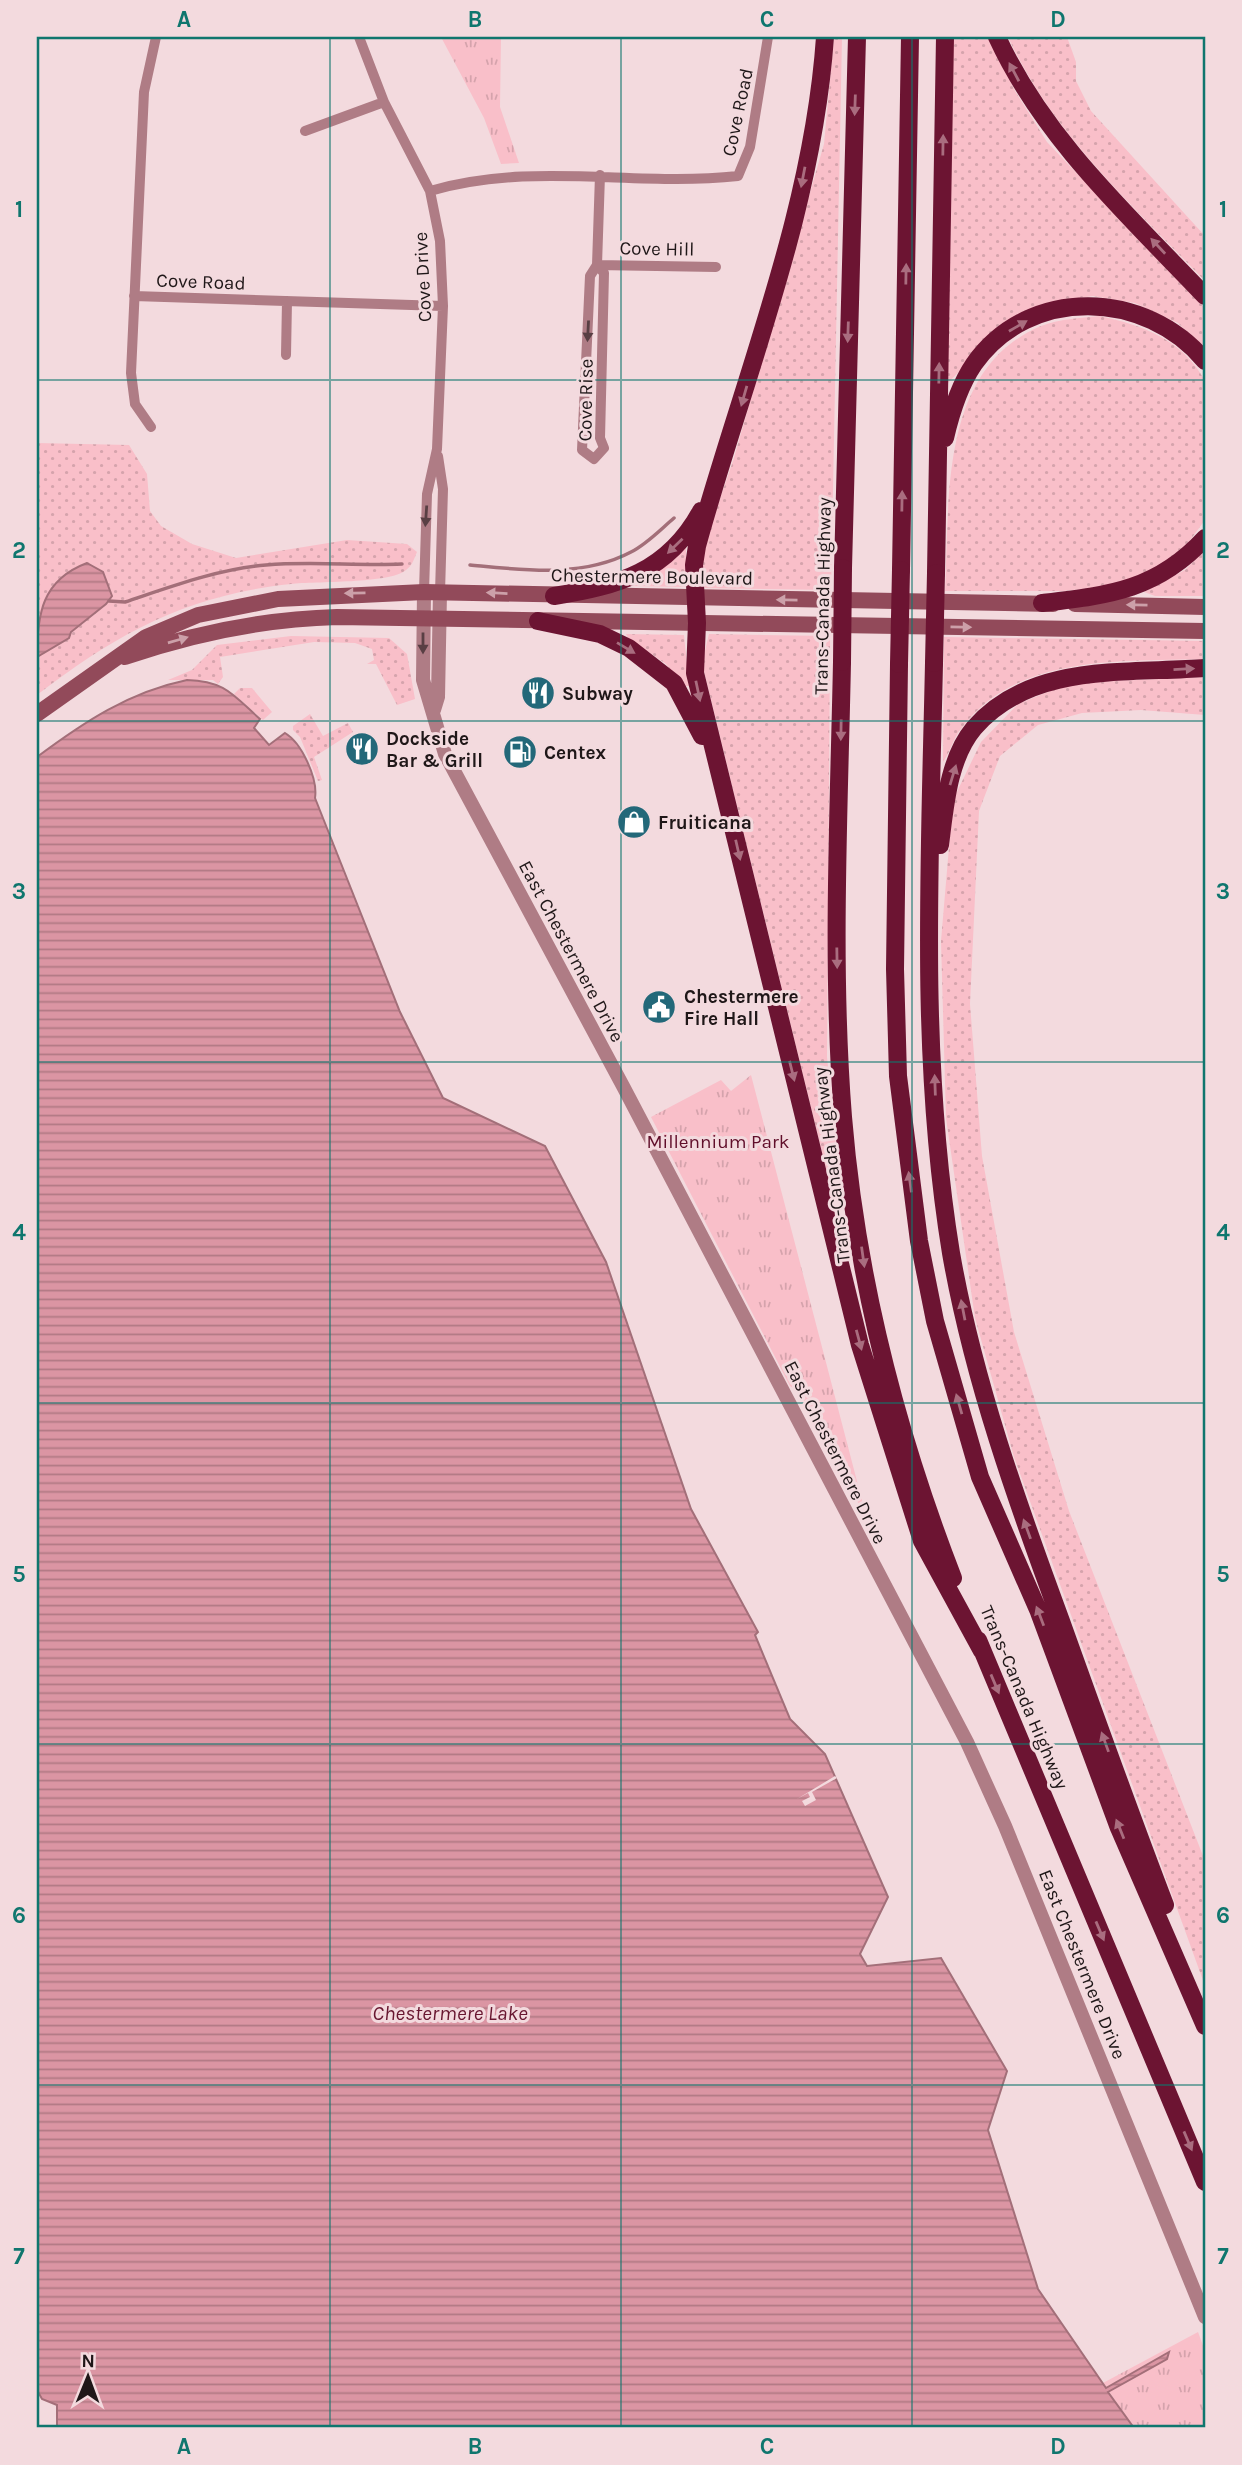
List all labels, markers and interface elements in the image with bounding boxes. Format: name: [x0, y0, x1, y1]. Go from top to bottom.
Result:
text: A: [177, 6, 191, 33]
text: B: [468, 6, 482, 33]
text: C: [760, 6, 774, 33]
text: D: [1050, 6, 1066, 33]
one-way arrow: [1008, 62, 1020, 81]
street label: Cove Road: [718, 66, 758, 158]
one-way arrow: [850, 94, 861, 116]
one-way arrow: [937, 134, 949, 156]
one-way arrow: [797, 166, 808, 188]
text: 1: [15, 196, 23, 223]
text: 1: [1219, 196, 1227, 223]
street label: Cove Drive: [410, 231, 436, 323]
street label: Cove Hill: [619, 237, 695, 261]
one-way arrow: [1151, 238, 1167, 255]
one-way arrow: [901, 263, 912, 285]
street label: Cove Road: [156, 269, 246, 295]
one-way arrow: [582, 320, 593, 342]
one-way arrow: [1008, 320, 1027, 332]
one-way arrow: [843, 322, 854, 344]
street label: Cove Rise: [574, 358, 598, 442]
one-way arrow: [933, 362, 945, 384]
one-way arrow: [738, 386, 748, 407]
one-way arrow: [897, 490, 908, 512]
street label: Trans-Canada Highway: [810, 497, 836, 695]
one-way arrow: [420, 506, 431, 528]
text: 2: [12, 537, 26, 564]
text: 2: [1216, 537, 1230, 564]
one-way arrow: [667, 538, 684, 554]
street label: Chestermere Boulevard: [551, 564, 753, 590]
one-way arrow: [486, 587, 508, 598]
one-way arrow: [344, 588, 366, 599]
one-way arrow: [776, 594, 798, 606]
one-way arrow: [1126, 600, 1148, 611]
one-way arrow: [950, 622, 972, 633]
one-way arrow: [417, 633, 429, 655]
one-way arrow: [168, 634, 189, 644]
one-way arrow: [616, 641, 636, 654]
one-way arrow: [1173, 664, 1195, 675]
restaurant icon: Subway: [519, 674, 557, 712]
one-way arrow: [693, 680, 704, 702]
place label: Subway: [562, 683, 633, 705]
one-way arrow: [835, 719, 847, 741]
place label: Dockside Bar & Grill: [386, 728, 483, 772]
restaurant icon: Dockside Bar & Grill: [343, 730, 381, 768]
fuel station icon: Centex: [501, 733, 539, 771]
place label: Centex: [544, 742, 607, 764]
one-way arrow: [948, 764, 958, 785]
shop icon: Fruiticana: [615, 803, 653, 841]
place label: Fruiticana: [658, 812, 752, 834]
one-way arrow: [733, 839, 744, 861]
street label: East Chestermere Drive: [514, 857, 628, 1046]
text: 3: [12, 878, 26, 905]
text: 3: [1216, 878, 1230, 905]
one-way arrow: [831, 947, 843, 969]
place label: Chestermere Fire Hall: [684, 986, 799, 1030]
public building icon: Chestermere Fire Hall: [640, 988, 678, 1026]
one-way arrow: [787, 1061, 798, 1083]
street label: Trans-Canada Highway: [809, 1065, 855, 1264]
one-way arrow: [929, 1074, 940, 1096]
park label: Millennium Park: [646, 1131, 790, 1153]
one-way arrow: [904, 1171, 915, 1193]
text: 4: [12, 1219, 26, 1246]
text: 4: [1216, 1219, 1230, 1246]
one-way arrow: [857, 1246, 868, 1268]
one-way arrow: [957, 1299, 968, 1321]
one-way arrow: [854, 1329, 865, 1351]
street label: East Chestermere Drive: [779, 1357, 891, 1548]
one-way arrow: [953, 1393, 964, 1415]
one-way arrow: [1021, 1518, 1032, 1539]
text: 5: [12, 1561, 26, 1588]
text: 5: [1216, 1561, 1230, 1588]
street label: Trans-Canada Highway: [975, 1602, 1073, 1793]
one-way arrow: [1035, 1605, 1046, 1626]
one-way arrow: [990, 1673, 1001, 1694]
one-way arrow: [1099, 1732, 1110, 1753]
one-way arrow: [1114, 1818, 1125, 1839]
street label: East Chestermere Drive: [1034, 1866, 1130, 2062]
text: 6: [12, 1902, 26, 1929]
text: 6: [1216, 1902, 1230, 1929]
one-way arrow: [1095, 1921, 1106, 1942]
water label: Chestermere Lake: [372, 2001, 528, 2025]
one-way arrow: [1183, 2130, 1194, 2151]
text: 7: [13, 2243, 25, 2270]
text: 7: [1217, 2243, 1229, 2270]
north arrow: [52, 2342, 122, 2412]
text: N: [81, 2350, 95, 2372]
text: A: [177, 2433, 191, 2460]
text: B: [468, 2433, 482, 2460]
text: C: [760, 2433, 774, 2460]
text: D: [1050, 2433, 1066, 2460]

